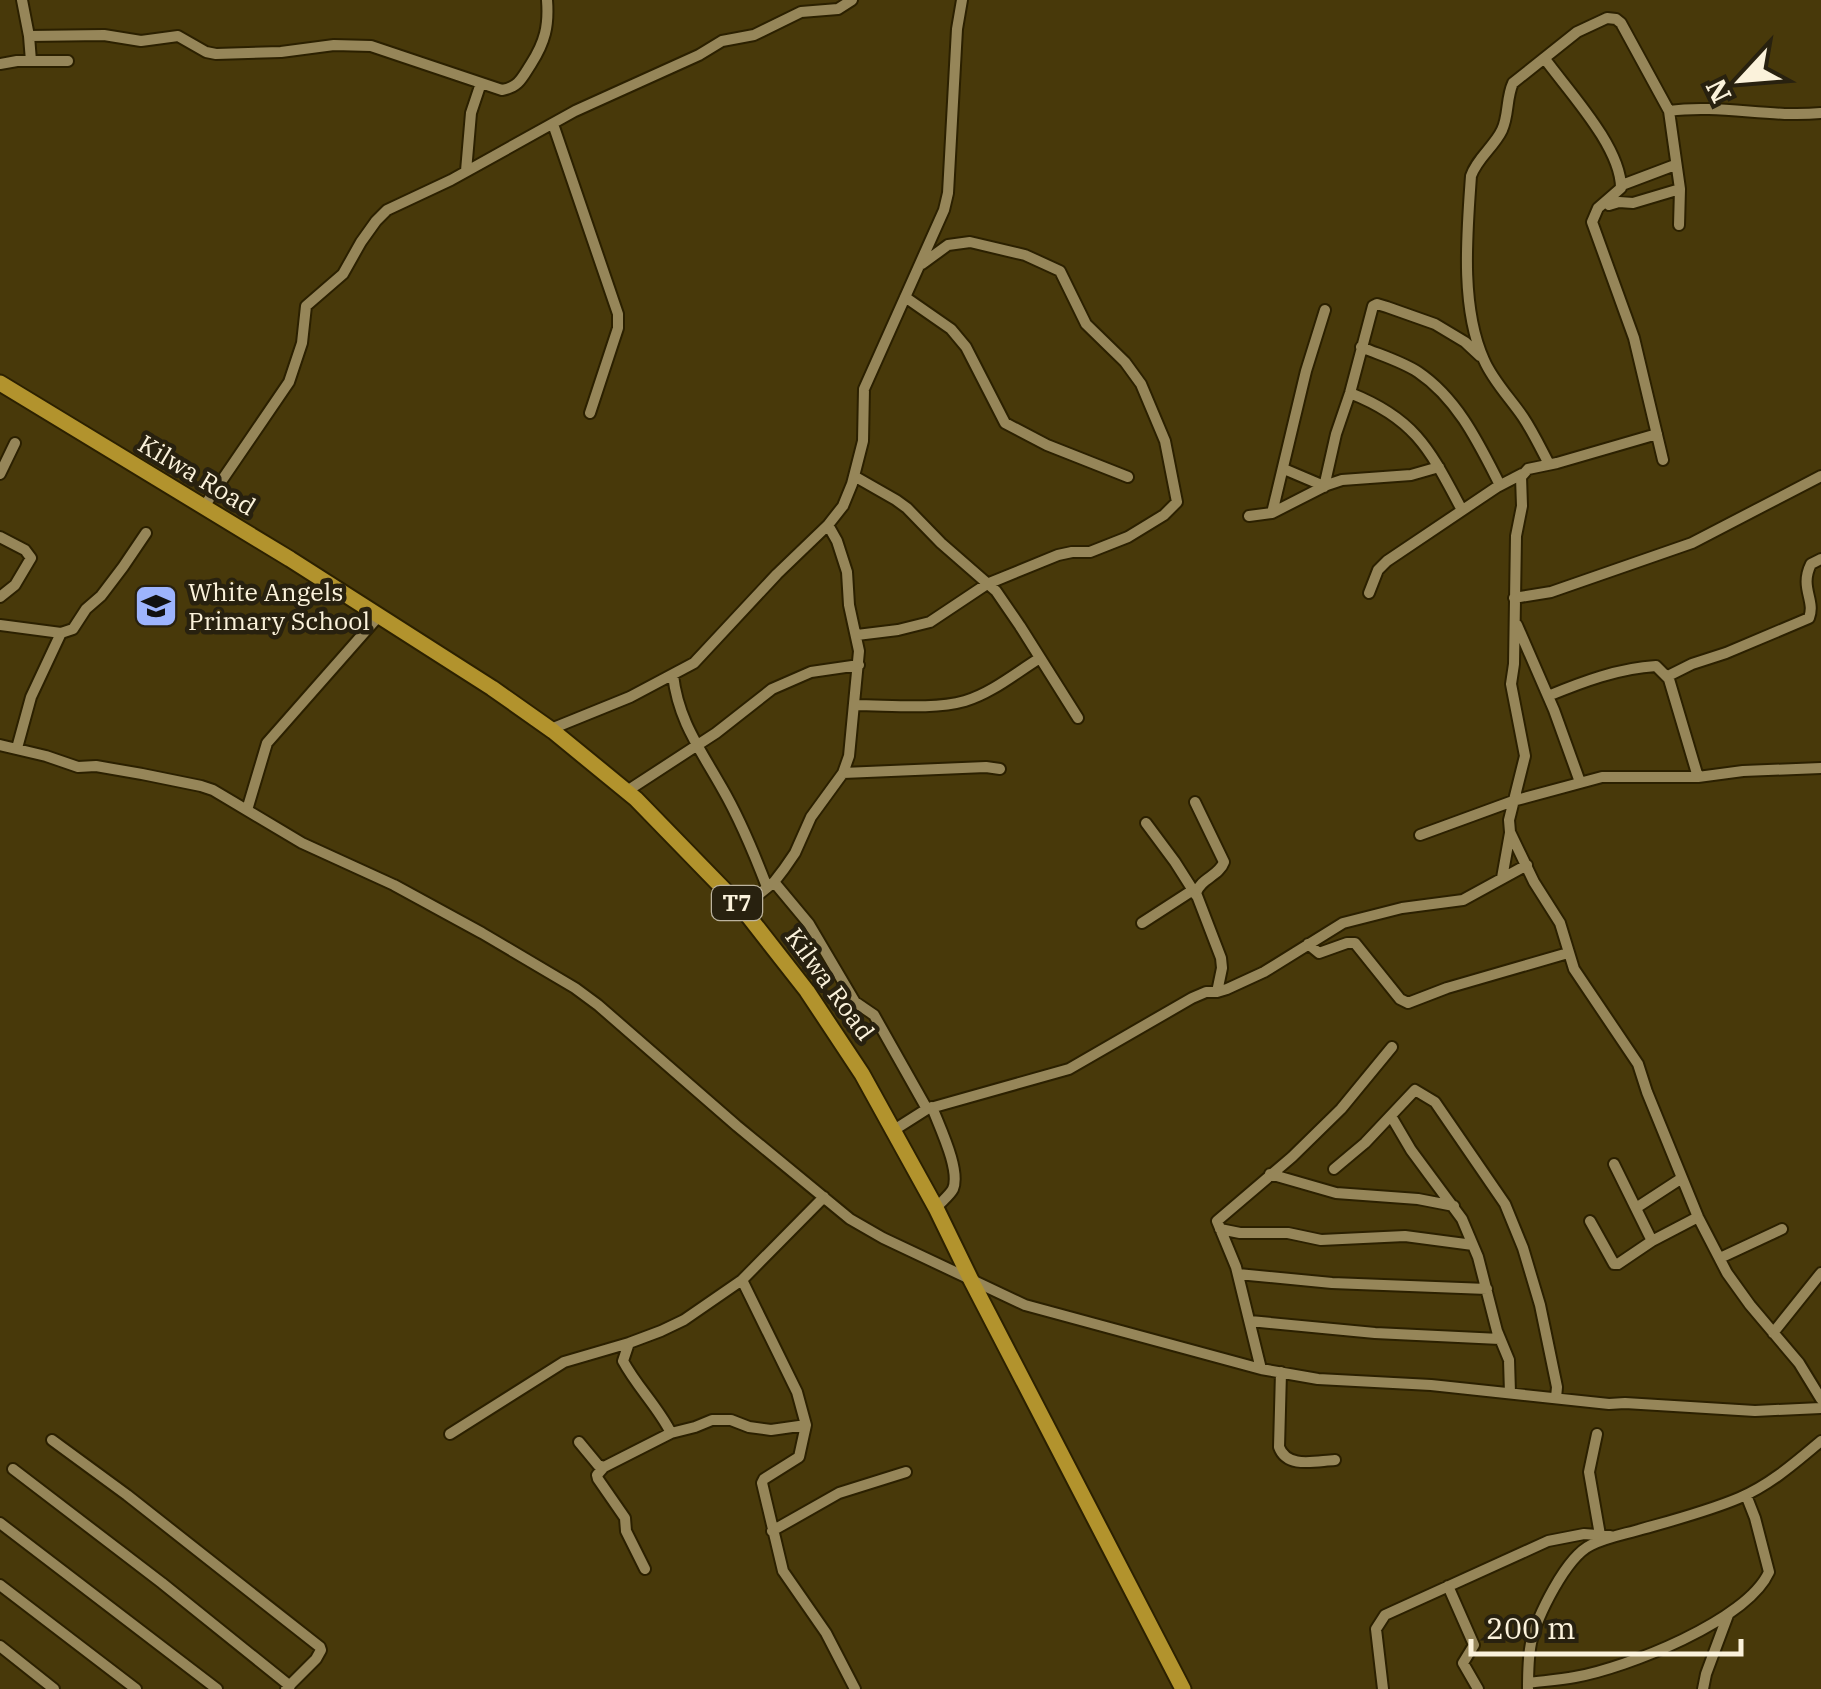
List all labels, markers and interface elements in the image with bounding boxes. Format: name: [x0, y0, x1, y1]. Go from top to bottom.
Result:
north arrow: [1691, 30, 1791, 130]
text: N: [1697, 73, 1740, 109]
street label: Kilwa Road: [132, 427, 262, 523]
place label: White Angels Primary School: [188, 575, 370, 637]
school or university icon: White Angels Primary School: [133, 583, 179, 629]
road number: T7: [712, 886, 762, 920]
street label: Kilwa Road: [778, 921, 882, 1047]
scale bar: [1471, 1594, 1741, 1656]
text: 200 m: [1486, 1608, 1576, 1647]

